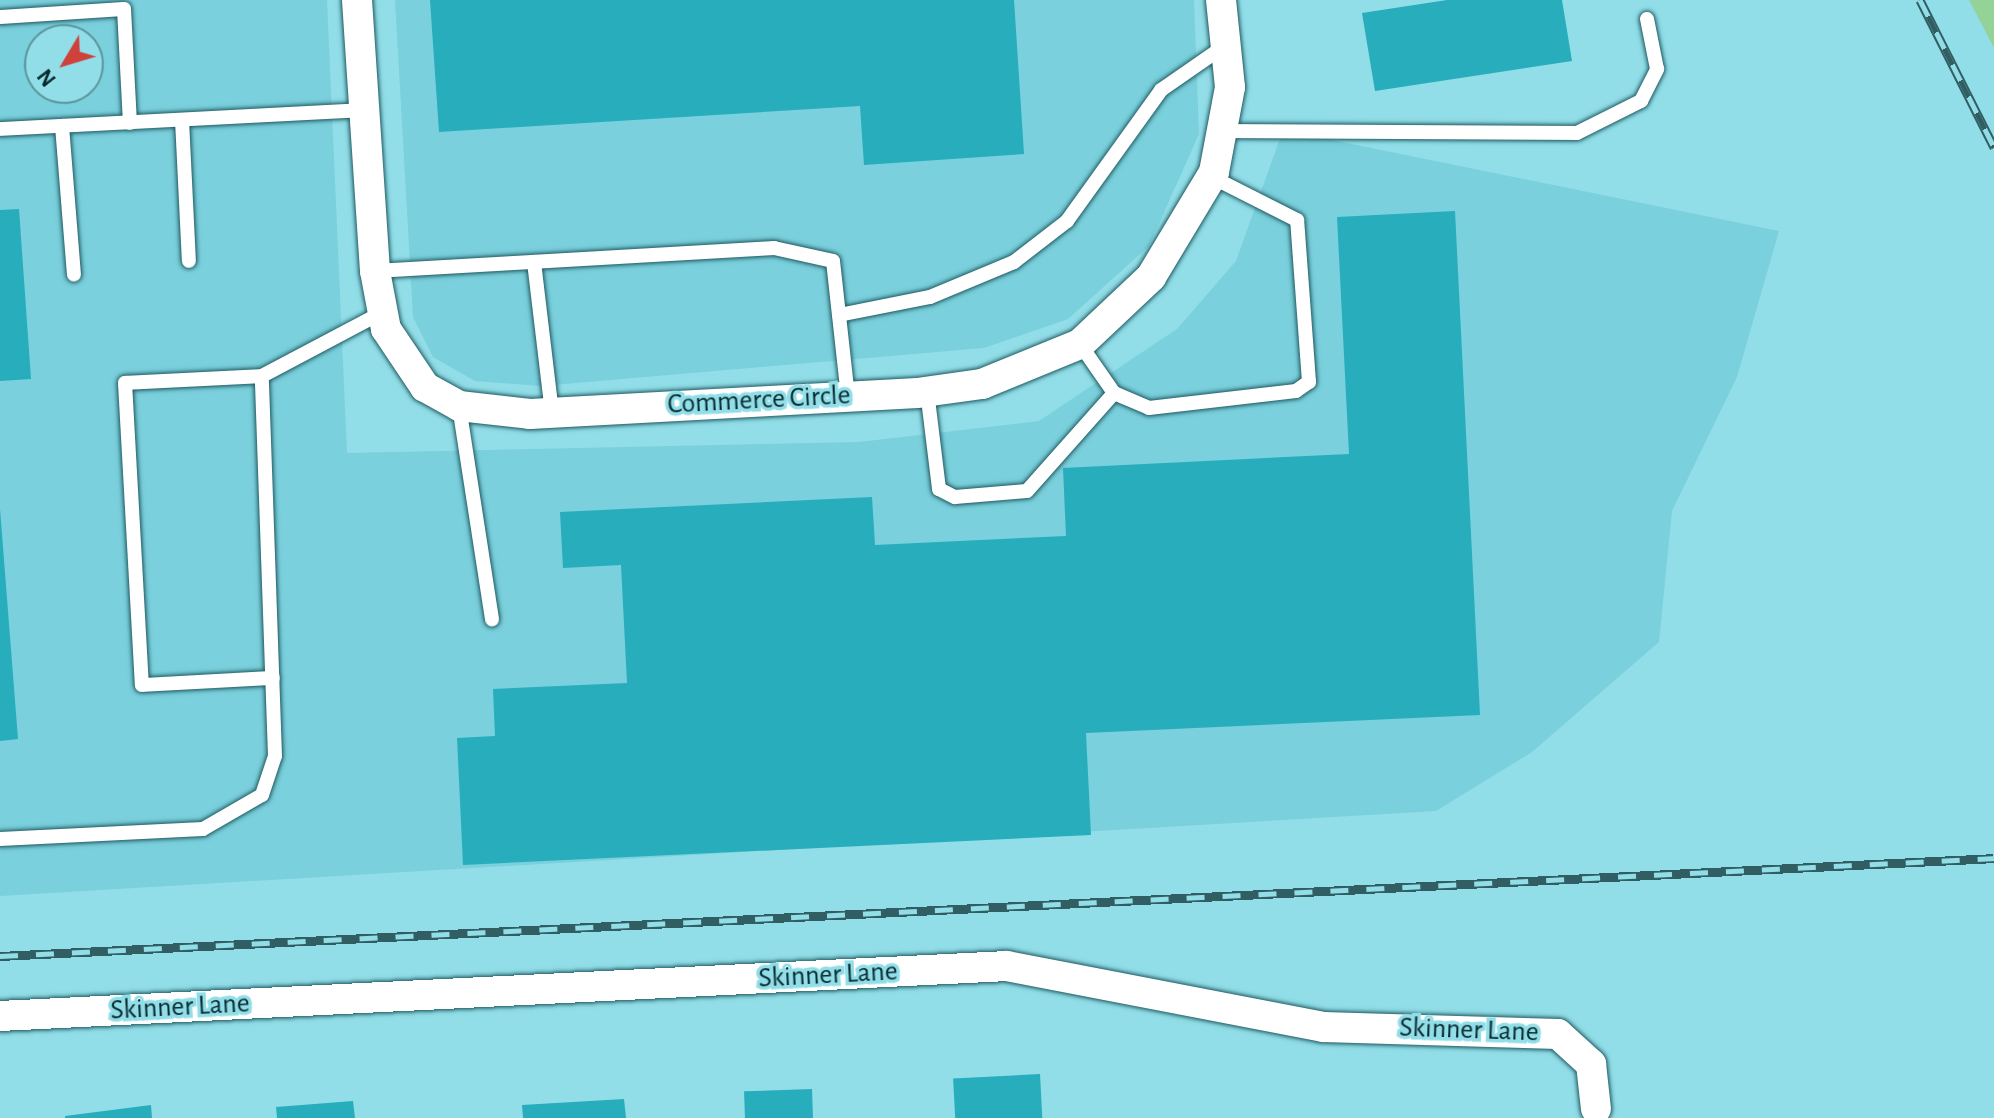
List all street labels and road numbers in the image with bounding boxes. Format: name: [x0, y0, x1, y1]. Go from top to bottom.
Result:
street label: Commerce Circle: [667, 378, 851, 422]
street label: Skinner Lane: [758, 955, 898, 995]
street label: Skinner Lane: [110, 987, 250, 1027]
street label: Skinner Lane: [1399, 1011, 1539, 1049]

